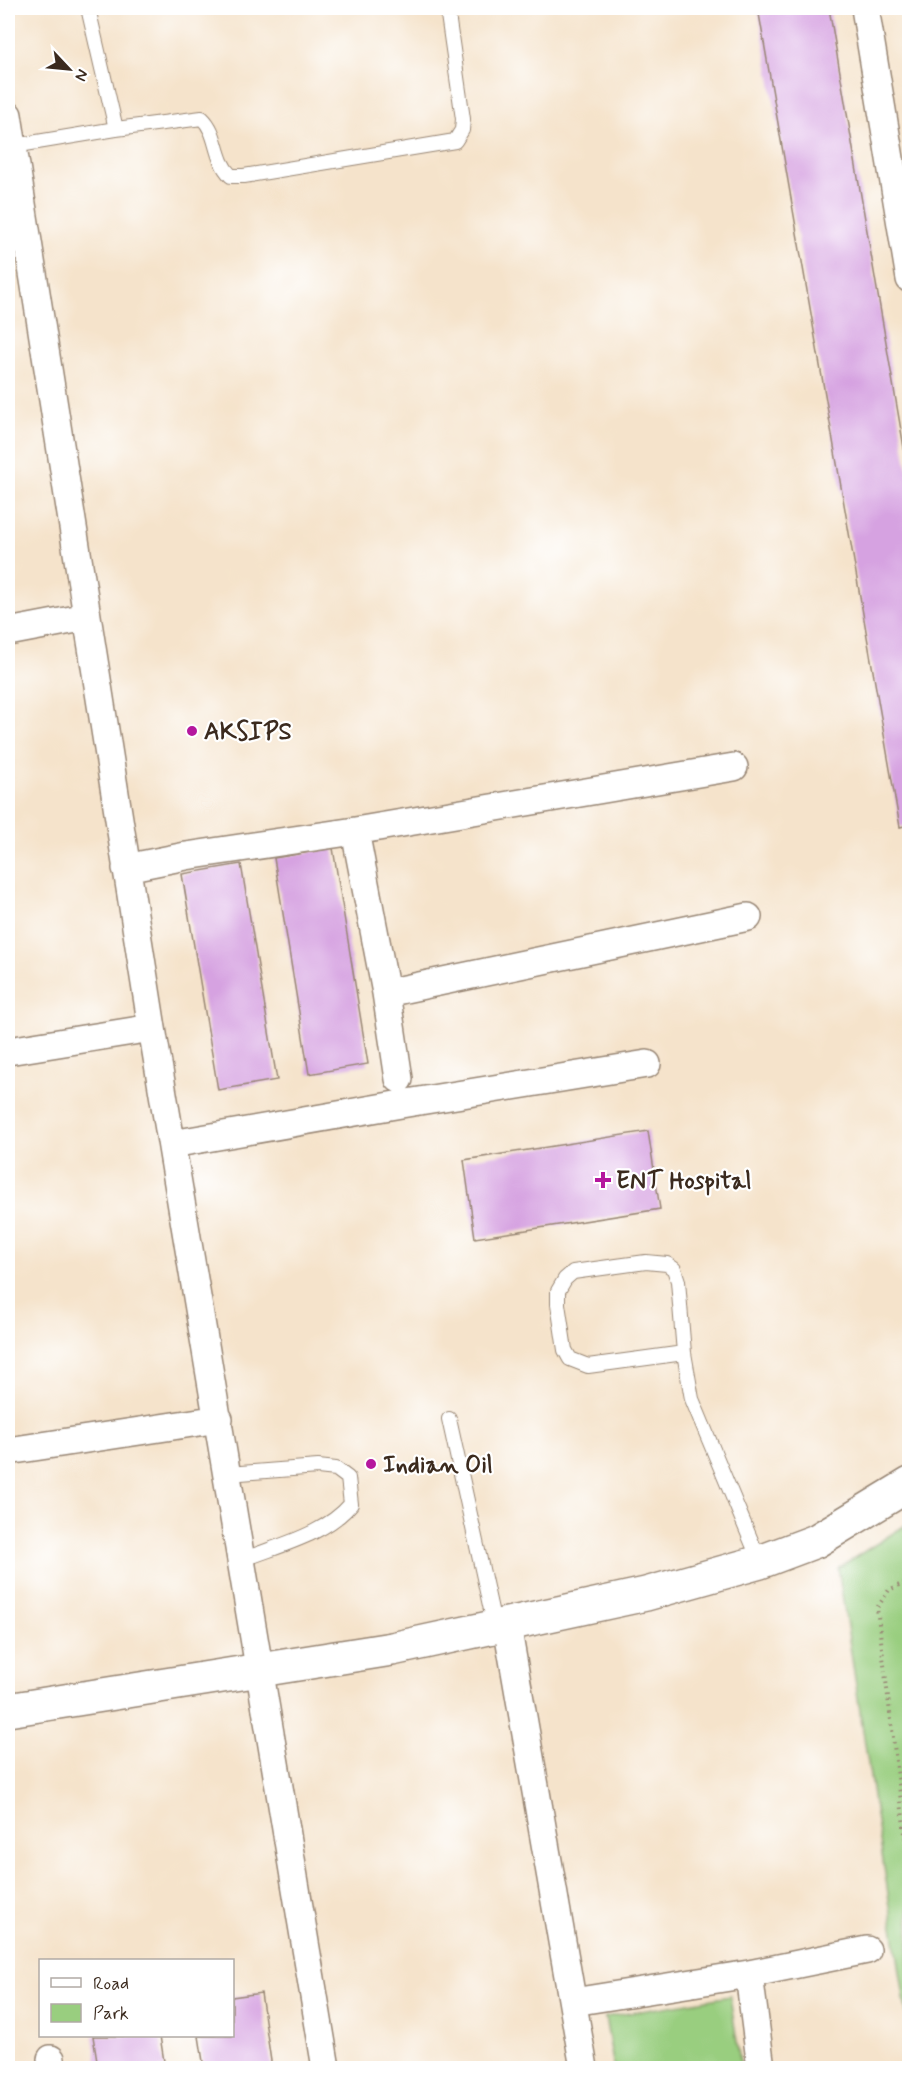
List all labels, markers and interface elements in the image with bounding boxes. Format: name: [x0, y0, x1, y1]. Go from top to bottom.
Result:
north arrow: [39, 39, 99, 99]
text: N: [69, 66, 93, 84]
place label: AKSIPS: [204, 717, 292, 748]
marker: AKSIPS: [185, 724, 199, 738]
place label: ENT Hospital: [616, 1166, 752, 1197]
marker: ENT Hospital: [594, 1171, 612, 1189]
place label: Indian Oil: [383, 1450, 493, 1481]
marker: Indian Oil: [364, 1457, 378, 1471]
legend: [39, 1959, 234, 2037]
text: Road: [93, 1972, 129, 1996]
text: Park: [93, 2002, 129, 2026]

